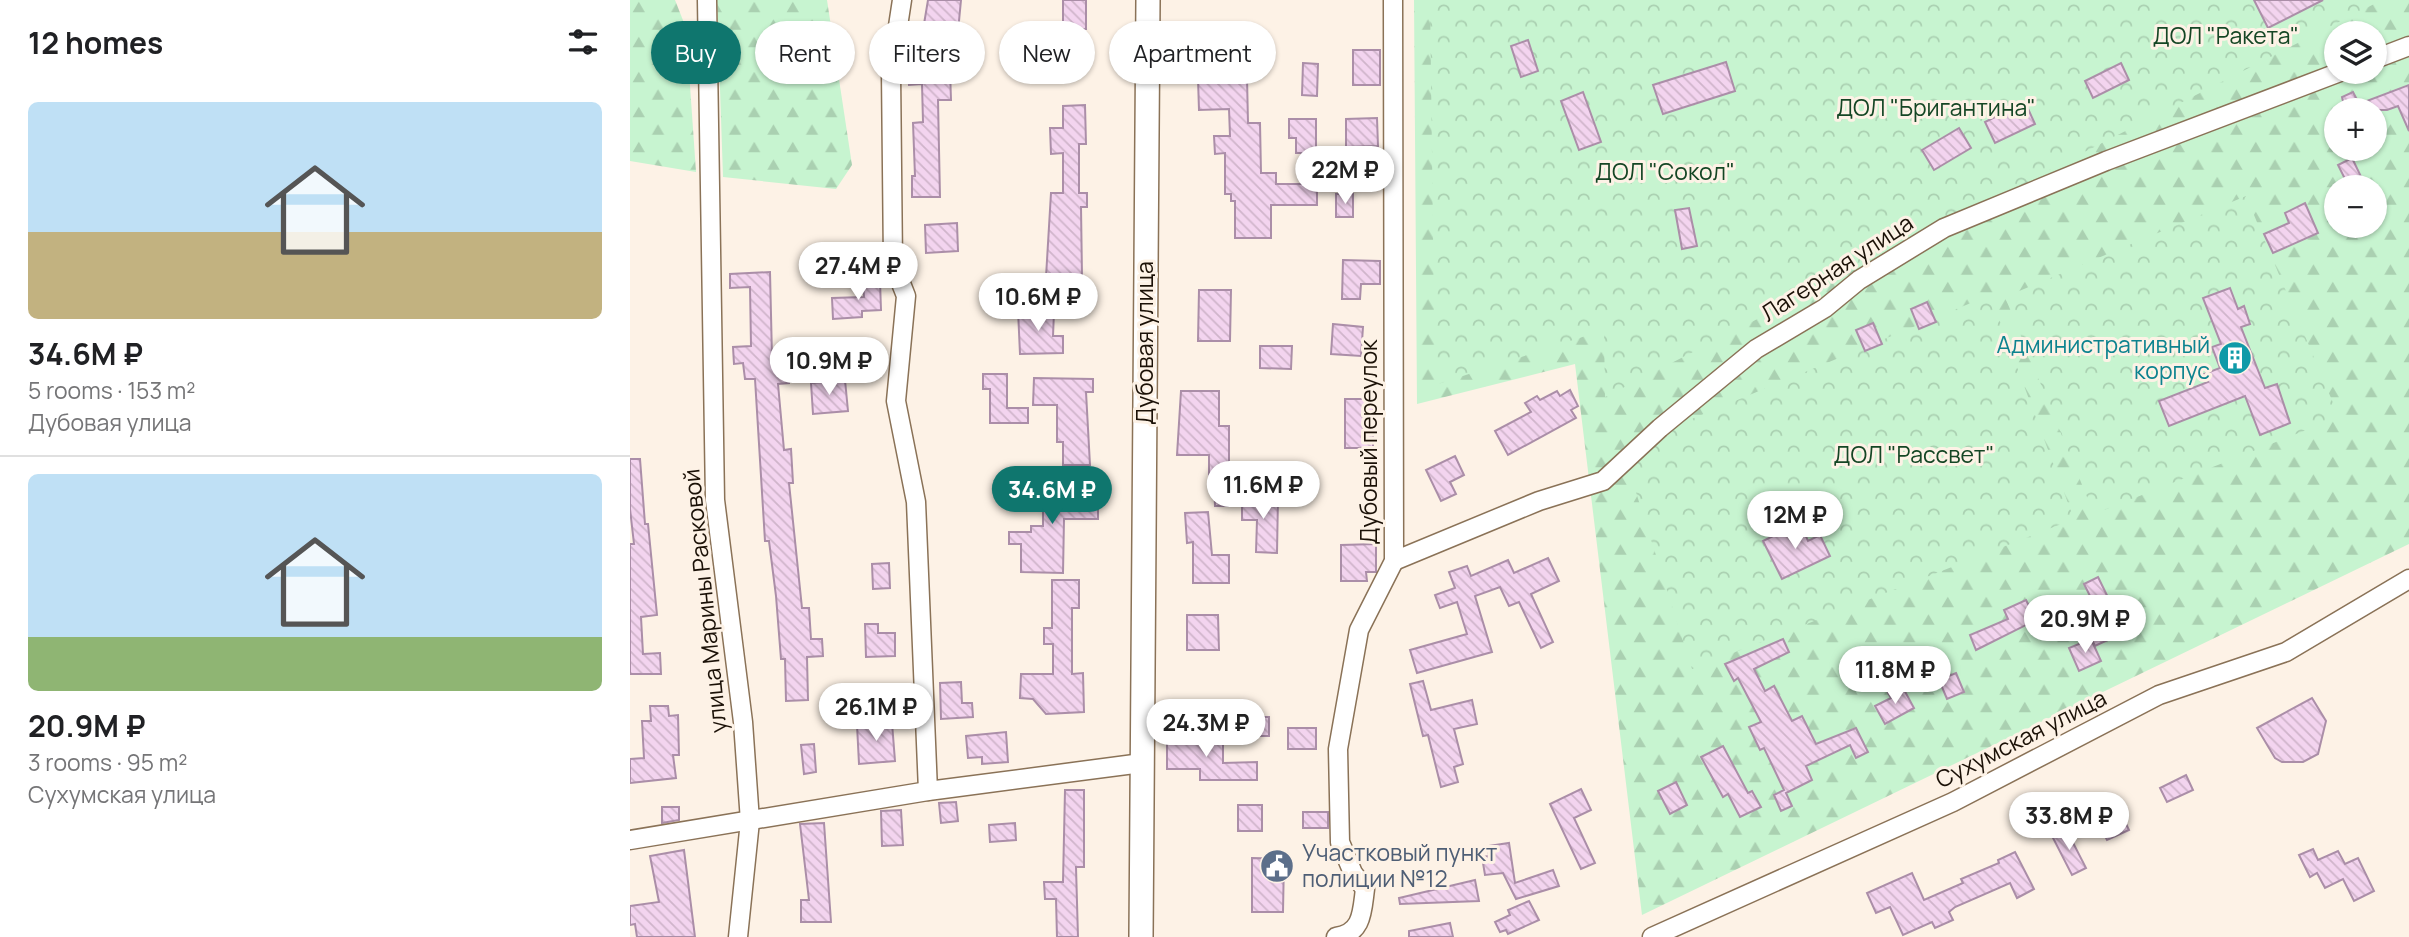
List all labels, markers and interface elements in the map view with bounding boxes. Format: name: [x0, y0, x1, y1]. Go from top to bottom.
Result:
park label: ДОЛ "Ракета": [2153, 19, 2299, 51]
chip: Buy: [651, 21, 741, 84]
chip: Rent: [755, 21, 855, 84]
chip: Filters: [869, 21, 985, 84]
chip: New: [999, 21, 1095, 84]
chip: Apartment: [1109, 21, 1276, 84]
map controls: [2324, 21, 2387, 238]
button: layers: [2324, 21, 2387, 84]
text: 12 homes: [28, 22, 163, 63]
icon: filters: [564, 23, 602, 61]
park label: ДОЛ "Бригантина": [1836, 91, 2036, 123]
button: +: [2324, 98, 2387, 161]
pin: 22M ₽: [1296, 146, 1394, 206]
icon: home: [252, 147, 378, 273]
text: 22M ₽: [1311, 153, 1379, 185]
park label: ДОЛ "Сокол": [1595, 155, 1735, 187]
button: −: [2324, 175, 2387, 238]
street label: Лагерная улица: [1754, 206, 1919, 328]
pin: 27.4M ₽: [793, 243, 923, 302]
text: 27.4M ₽: [815, 249, 901, 281]
street label: Дубовая улица: [1128, 261, 1160, 425]
pin: 10.6M ₽: [973, 274, 1103, 333]
text: 10.6M ₽: [995, 280, 1081, 312]
place label: Административный корпус: [1996, 328, 2210, 386]
text: 34.6M ₽: [28, 333, 143, 374]
pin: 10.9M ₽: [764, 338, 894, 397]
street label: Дубовый переулок: [1352, 339, 1384, 544]
building icon: Административный корпус: [2216, 339, 2254, 377]
text: 10.9M ₽: [786, 344, 872, 376]
text: 5 rooms · 153 m²: [28, 374, 195, 406]
text: Дубовая улица: [28, 406, 191, 438]
park label: ДОЛ "Рассвет": [1834, 438, 1994, 470]
pin: 11.6M ₽: [1198, 462, 1328, 521]
pin: 34.6M ₽: [987, 466, 1117, 526]
street label: улица Марины Расковой: [674, 468, 734, 735]
text: 11.6M ₽: [1223, 468, 1303, 500]
text: 34.6M ₽: [1008, 473, 1096, 505]
pin: 12M ₽: [1746, 491, 1844, 551]
text: 12M ₽: [1763, 498, 1827, 530]
icon: home: [252, 519, 378, 645]
pin: 20.9M ₽: [2020, 596, 2150, 655]
text: 20.9M ₽: [2040, 602, 2130, 634]
pin: 11.8M ₽: [1830, 646, 1960, 706]
text: 11.8M ₽: [1855, 653, 1935, 685]
street label: Сухумская улица: [1930, 681, 2112, 795]
pin: 26.1M ₽: [811, 684, 941, 743]
text: 26.1M ₽: [835, 690, 917, 722]
pin: 24.3M ₽: [1141, 700, 1271, 759]
text: 20.9M ₽: [28, 705, 146, 746]
text: 24.3M ₽: [1162, 706, 1250, 738]
text: 3 rooms · 95 m²: [28, 746, 187, 778]
text: Сухумская улица: [28, 778, 216, 810]
pin: 33.8M ₽: [2004, 792, 2134, 852]
text: 33.8M ₽: [2025, 799, 2113, 831]
place label: Участковый пункт полиции №12: [1302, 836, 1498, 894]
public building icon: Участковый пункт полиции №12: [1258, 847, 1296, 885]

